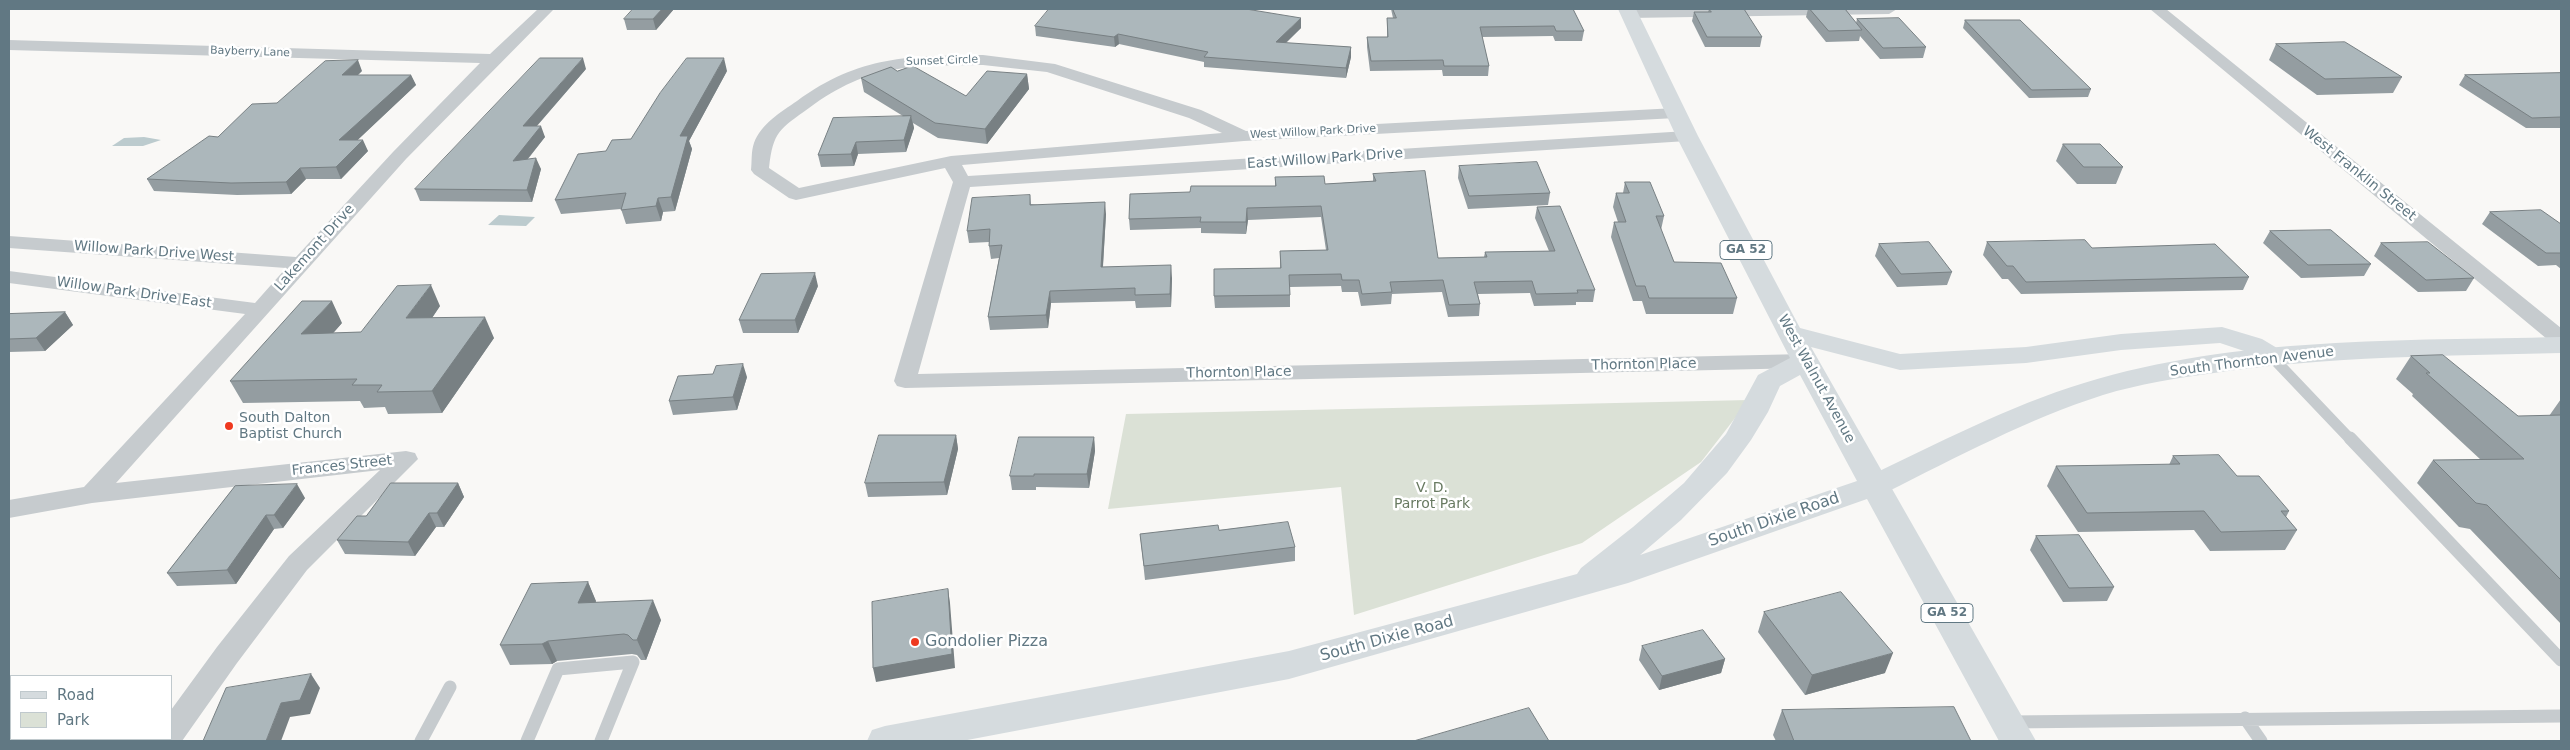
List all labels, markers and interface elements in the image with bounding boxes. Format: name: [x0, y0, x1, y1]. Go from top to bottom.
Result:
street label: Bayberry Lane: [210, 44, 290, 60]
street label: Sunset Circle: [906, 53, 978, 69]
street label: West Willow Park Drive: [1250, 122, 1376, 142]
street label: West Franklin Street: [2299, 123, 2419, 225]
street label: East Willow Park Drive: [1246, 145, 1404, 173]
street label: Lakemont Drive: [272, 201, 358, 295]
street label: Willow Park Drive West: [73, 238, 235, 266]
road number: GA 52: [1720, 240, 1772, 260]
street label: Willow Park Drive East: [55, 274, 213, 312]
street label: West Walnut Avenue: [1774, 312, 1858, 446]
street label: South Thornton Avenue: [2169, 344, 2335, 380]
street label: Thornton Place: [1591, 356, 1697, 374]
street label: Thornton Place: [1186, 364, 1292, 382]
place label: South Dalton Baptist Church: [239, 410, 342, 442]
marker: South Dalton Baptist Church: [223, 420, 235, 432]
street label: Frances Street: [291, 452, 393, 480]
park label: V. D. Parrot Park: [1394, 480, 1470, 512]
street label: South Dixie Road: [1706, 489, 1842, 551]
road number: GA 52: [1921, 604, 1973, 622]
street label: South Dixie Road: [1318, 612, 1456, 666]
place label: Gondolier Pizza: [925, 632, 1048, 652]
marker: Gondolier Pizza: [909, 636, 921, 648]
legend: [10, 675, 172, 740]
text: Road: [57, 686, 95, 704]
text: Park: [57, 711, 89, 729]

